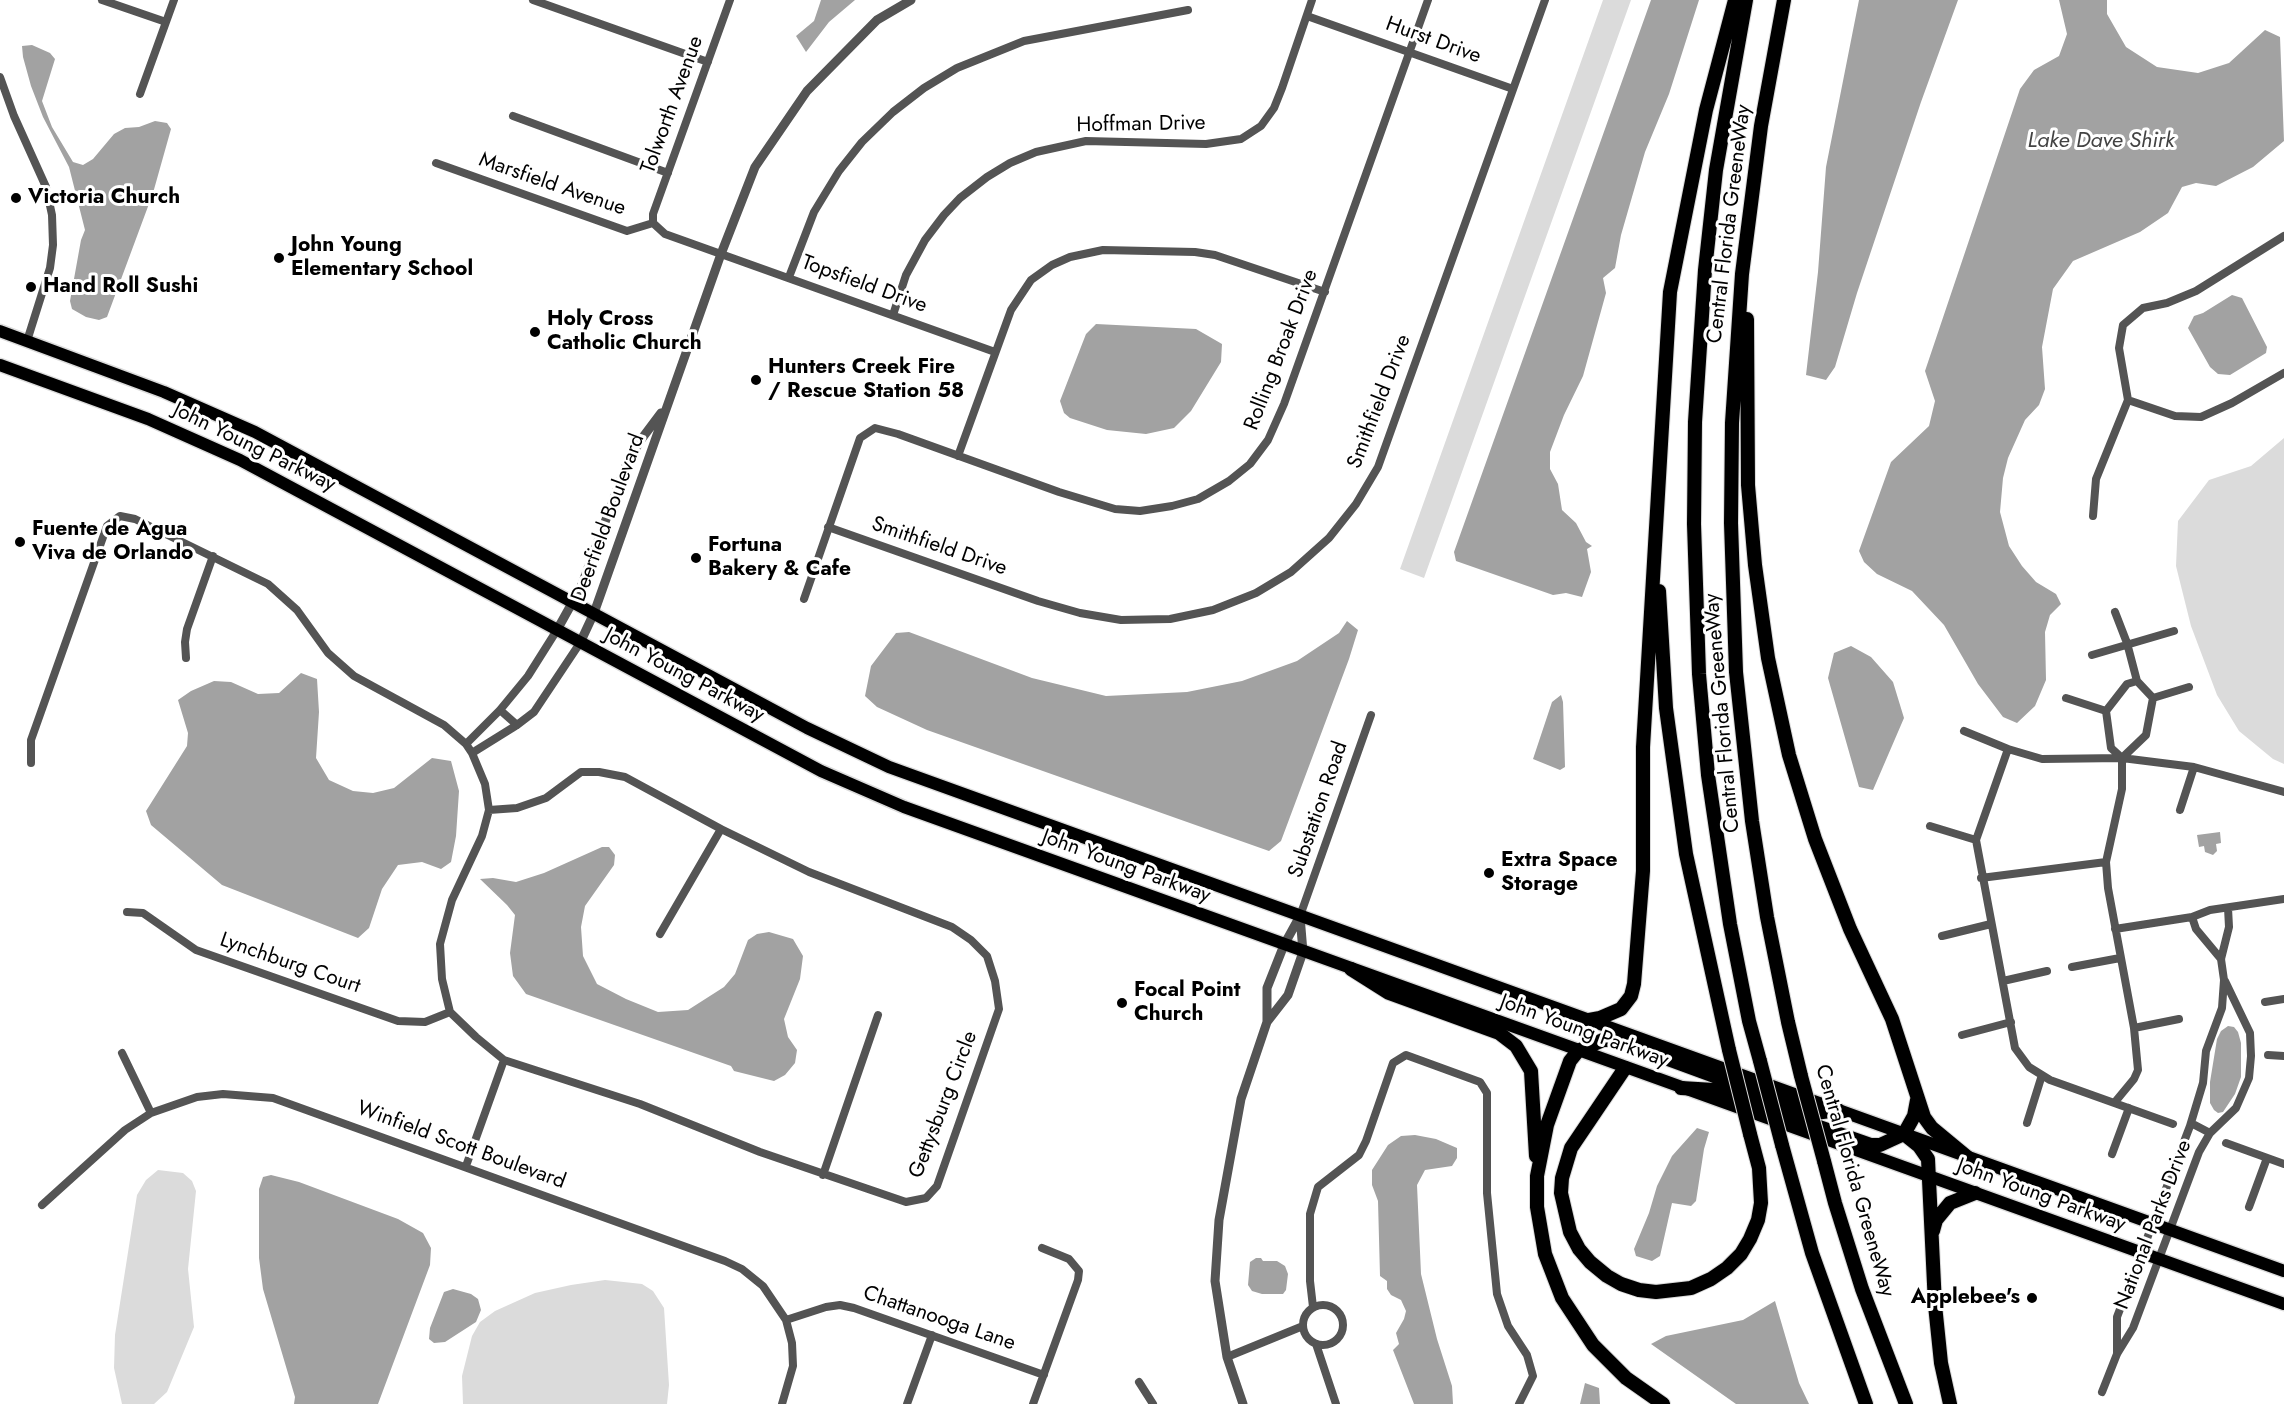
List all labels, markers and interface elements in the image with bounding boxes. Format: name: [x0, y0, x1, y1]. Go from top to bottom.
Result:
street label: Hurst Drive: [1382, 12, 1484, 70]
street label: Tolworth Avenue: [636, 33, 710, 177]
street label: Central Florida GreeneWay: [1703, 103, 1757, 345]
street label: Hoffman Drive: [1076, 111, 1206, 139]
water label: Lake Dave Shirk: [2028, 129, 2174, 155]
street label: Marsfield Avenue: [475, 148, 629, 222]
place label: Victoria Church: [28, 185, 180, 211]
marker: Victoria Church: [9, 191, 23, 205]
place label: John Young Elementary School: [291, 233, 473, 283]
marker: John Young Elementary School: [272, 251, 286, 265]
street label: Topsfield Drive: [798, 251, 930, 319]
street label: Rolling Broak Drive: [1240, 266, 1324, 434]
place label: Hand Roll Sushi: [43, 274, 198, 300]
marker: Hand Roll Sushi: [24, 280, 38, 294]
place label: Holy Cross Catholic Church: [547, 307, 702, 357]
marker: Holy Cross Catholic Church: [528, 325, 542, 339]
street label: Smithfield Drive: [1343, 331, 1417, 473]
place label: Hunters Creek Fire / Rescue Station 58: [768, 355, 964, 405]
marker: Hunters Creek Fire / Rescue Station 58: [749, 373, 763, 387]
street label: John Young Parkway: [169, 398, 339, 498]
street label: Deerfield Boulevard: [567, 431, 651, 605]
street label: Smithfield Drive: [868, 512, 1010, 582]
place label: Fuente de Agua Viva de Orlando: [32, 517, 193, 567]
place label: Fortuna Bakery & Cafe: [708, 533, 851, 583]
marker: Fuente de Agua Viva de Orlando: [13, 535, 27, 549]
marker: Fortuna Bakery & Cafe: [689, 551, 703, 565]
street label: Central Florida GreeneWay: [1700, 592, 1746, 834]
street label: John Young Parkway: [600, 623, 768, 729]
street label: Substation Road: [1284, 738, 1354, 882]
street label: John Young Parkway: [1038, 825, 1214, 909]
place label: Extra Space Storage: [1501, 848, 1618, 898]
marker: Extra Space Storage: [1482, 866, 1496, 880]
street label: Lynchburg Court: [216, 928, 364, 1000]
place label: Focal Point Church: [1134, 978, 1240, 1028]
street label: John Young Parkway: [1496, 990, 1672, 1074]
marker: Focal Point Church: [1115, 996, 1129, 1010]
street label: Gettysburg Circle: [904, 1028, 984, 1182]
street label: Central Florida GreeneWay: [1809, 1062, 1899, 1300]
street label: Winfield Scott Boulevard: [353, 1097, 569, 1195]
street label: National Parks Drive: [2110, 1137, 2198, 1313]
street label: John Young Parkway: [1953, 1154, 2129, 1238]
street label: Chattanooga Lane: [860, 1281, 1018, 1357]
place label: Applebee's: [1911, 1285, 2020, 1311]
marker: Applebee's: [2025, 1291, 2039, 1305]

